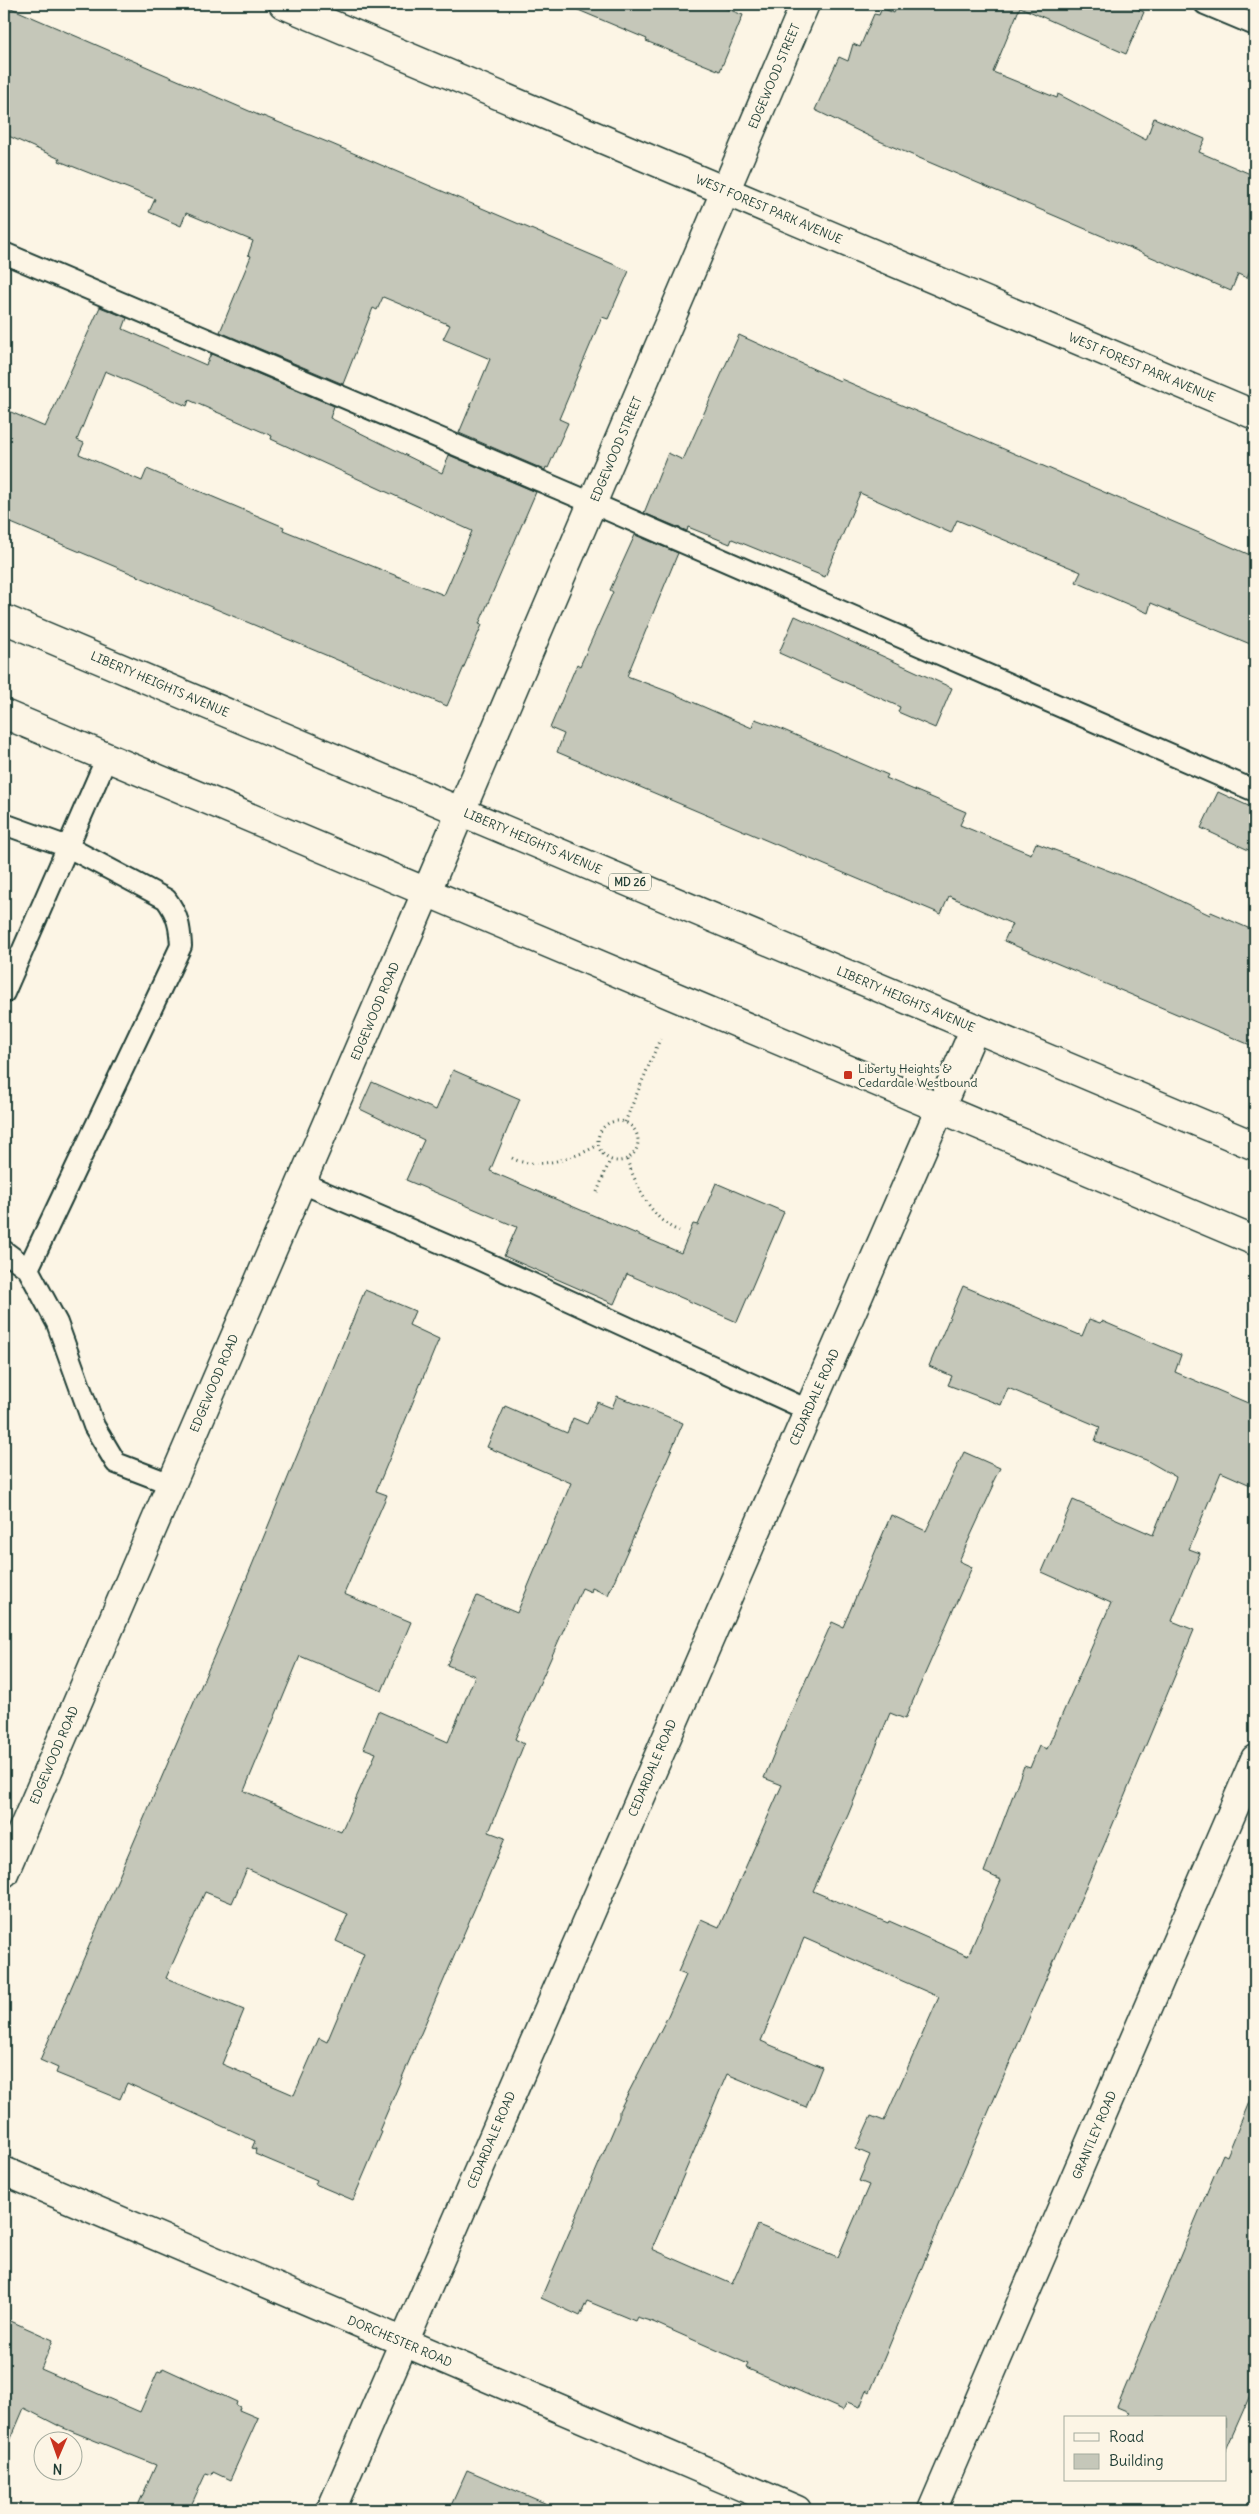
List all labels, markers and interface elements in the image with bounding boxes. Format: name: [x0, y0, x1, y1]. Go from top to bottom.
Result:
street label: EDGEWOOD STREET: [745, 21, 803, 131]
street label: WEST FOREST PARK AVENUE: [693, 171, 845, 247]
street label: WEST FOREST PARK AVENUE: [1066, 329, 1218, 405]
street label: EDGEWOOD STREET: [587, 394, 645, 504]
street label: LIBERTY HEIGHTS AVENUE: [88, 648, 232, 720]
street label: LIBERTY HEIGHTS AVENUE: [461, 805, 605, 877]
road number: MD 26: [609, 874, 651, 890]
street label: EDGEWOOD ROAD: [348, 960, 402, 1062]
street label: LIBERTY HEIGHTS AVENUE: [834, 963, 978, 1035]
place label: Liberty Heights & Cedardale Westbound: [858, 1061, 977, 1090]
marker: Liberty Heights & Cedardale Westbound: [842, 1069, 854, 1081]
street label: EDGEWOOD ROAD: [187, 1332, 241, 1434]
street label: CEDARDALE ROAD: [786, 1346, 842, 1448]
street label: EDGEWOOD ROAD: [27, 1704, 81, 1806]
street label: CEDARDALE ROAD: [625, 1717, 679, 1819]
street label: GRANTLEY ROAD: [1069, 2088, 1119, 2182]
street label: CEDARDALE ROAD: [464, 2089, 518, 2191]
street label: DORCHESTER ROAD: [345, 2312, 455, 2370]
legend: [1064, 2416, 1226, 2482]
text: Road: [1109, 2427, 1144, 2446]
north arrow: [32, 2432, 82, 2482]
text: Building: [1109, 2451, 1164, 2470]
text: N: [52, 2460, 63, 2478]

